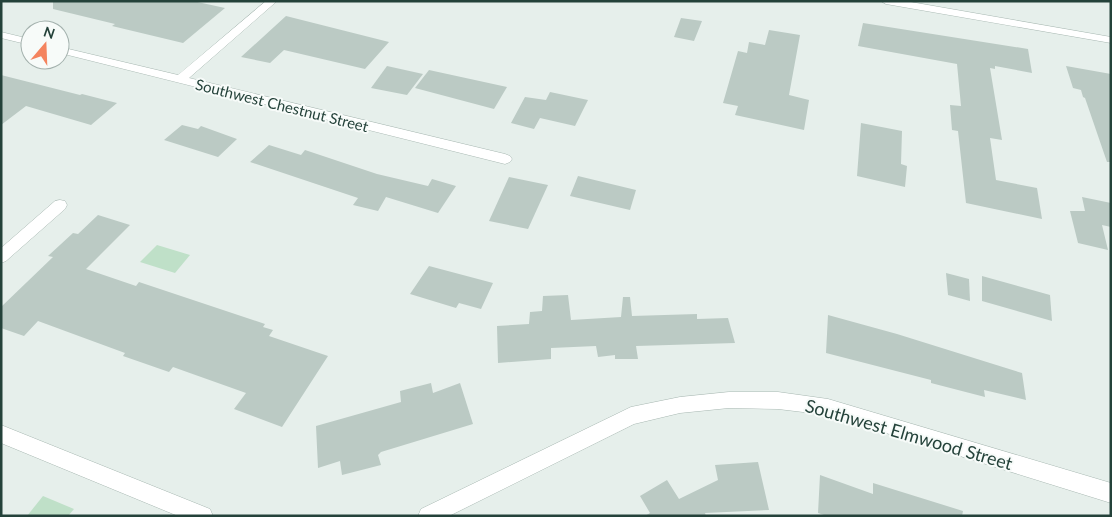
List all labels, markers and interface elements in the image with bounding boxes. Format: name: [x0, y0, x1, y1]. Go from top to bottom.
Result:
north arrow: [20, 20, 70, 70]
text: N: [42, 22, 57, 42]
street label: Southwest Chestnut Street: [194, 75, 371, 135]
street label: Southwest Elmwood Street: [803, 394, 1016, 474]

